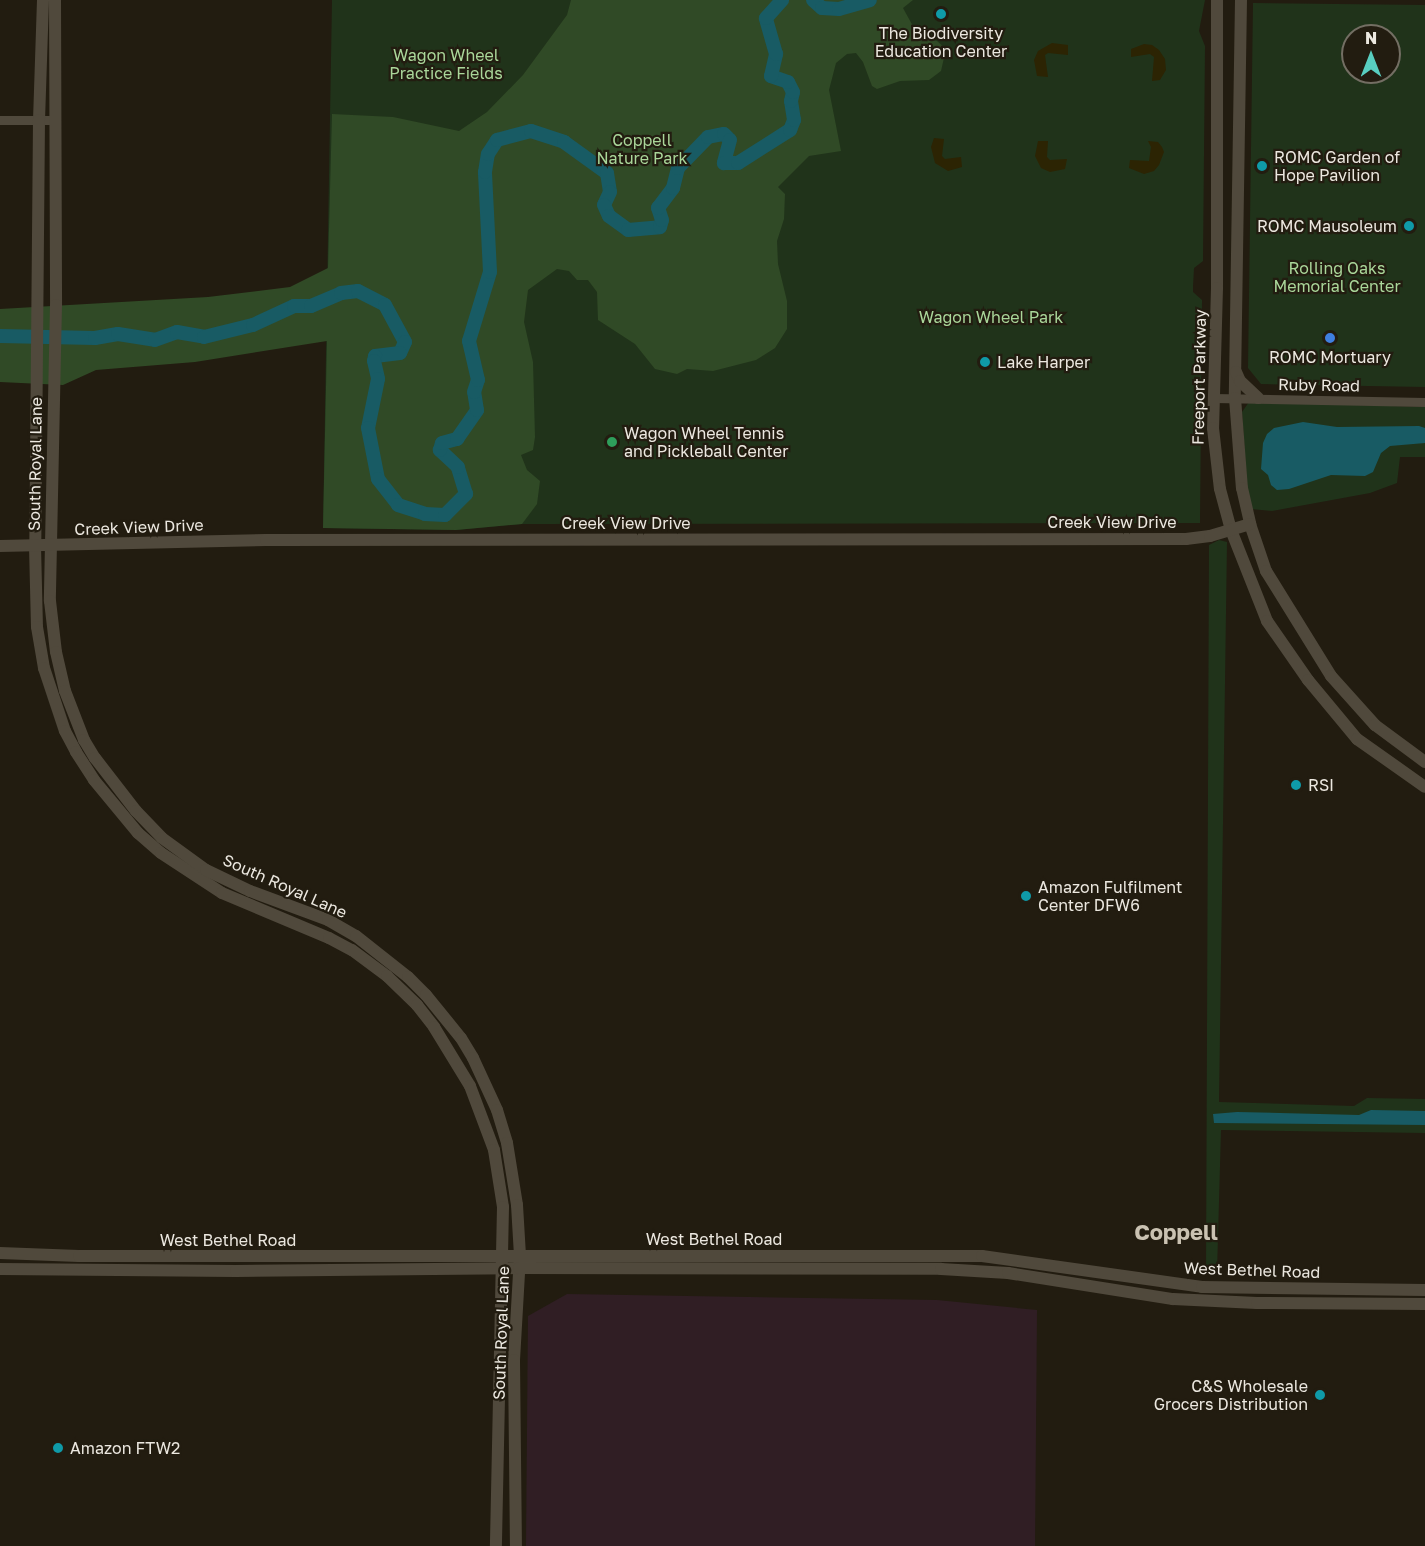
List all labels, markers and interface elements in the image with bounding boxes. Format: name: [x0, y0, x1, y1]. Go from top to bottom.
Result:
marker: The Biodiversity Education Center: [934, 7, 948, 21]
place label: The Biodiversity Education Center: [875, 23, 1007, 61]
north arrow: [1341, 24, 1401, 84]
text: N: [1365, 28, 1377, 48]
park label: Wagon Wheel Practice Fields: [389, 45, 503, 83]
park label: Coppell Nature Park: [596, 130, 688, 168]
place label: ROMC Garden of Hope Pavilion: [1274, 147, 1400, 185]
marker: ROMC Garden of Hope Pavilion: [1255, 159, 1269, 173]
place label: ROMC Mausoleum: [1257, 216, 1397, 236]
marker: ROMC Mausoleum: [1402, 219, 1416, 233]
park label: Rolling Oaks Memorial Center: [1273, 258, 1401, 296]
park label: Wagon Wheel Park: [919, 307, 1063, 327]
street label: Freeport Parkway: [1188, 309, 1210, 445]
marker: ROMC Mortuary: [1323, 331, 1337, 345]
place label: ROMC Mortuary: [1269, 347, 1391, 367]
place label: Lake Harper: [997, 352, 1090, 372]
marker: Lake Harper: [978, 355, 992, 369]
street label: Ruby Road: [1278, 375, 1360, 395]
street label: South Royal Lane: [24, 397, 46, 531]
place label: Wagon Wheel Tennis and Pickleball Center: [624, 423, 788, 461]
marker: Wagon Wheel Tennis and Pickleball Center: [605, 435, 619, 449]
street label: Creek View Drive: [1047, 512, 1177, 532]
street label: Creek View Drive: [561, 513, 691, 533]
street label: Creek View Drive: [74, 515, 204, 539]
place label: RSI: [1308, 775, 1334, 795]
marker: RSI: [1289, 778, 1303, 792]
street label: South Royal Lane: [220, 850, 350, 922]
place label: Amazon Fulfilment Center DFW6: [1038, 877, 1182, 915]
marker: Amazon Fulfilment Center DFW6: [1019, 889, 1033, 903]
district label: Coppell: [1134, 1219, 1218, 1245]
street label: West Bethel Road: [646, 1229, 782, 1249]
street label: West Bethel Road: [160, 1230, 296, 1250]
street label: West Bethel Road: [1183, 1258, 1321, 1282]
street label: South Royal Lane: [489, 1266, 513, 1400]
place label: C&S Wholesale Grocers Distribution: [1154, 1376, 1308, 1414]
marker: C&S Wholesale Grocers Distribution: [1313, 1388, 1327, 1402]
place label: Amazon FTW2: [70, 1438, 180, 1458]
marker: Amazon FTW2: [51, 1441, 65, 1455]

